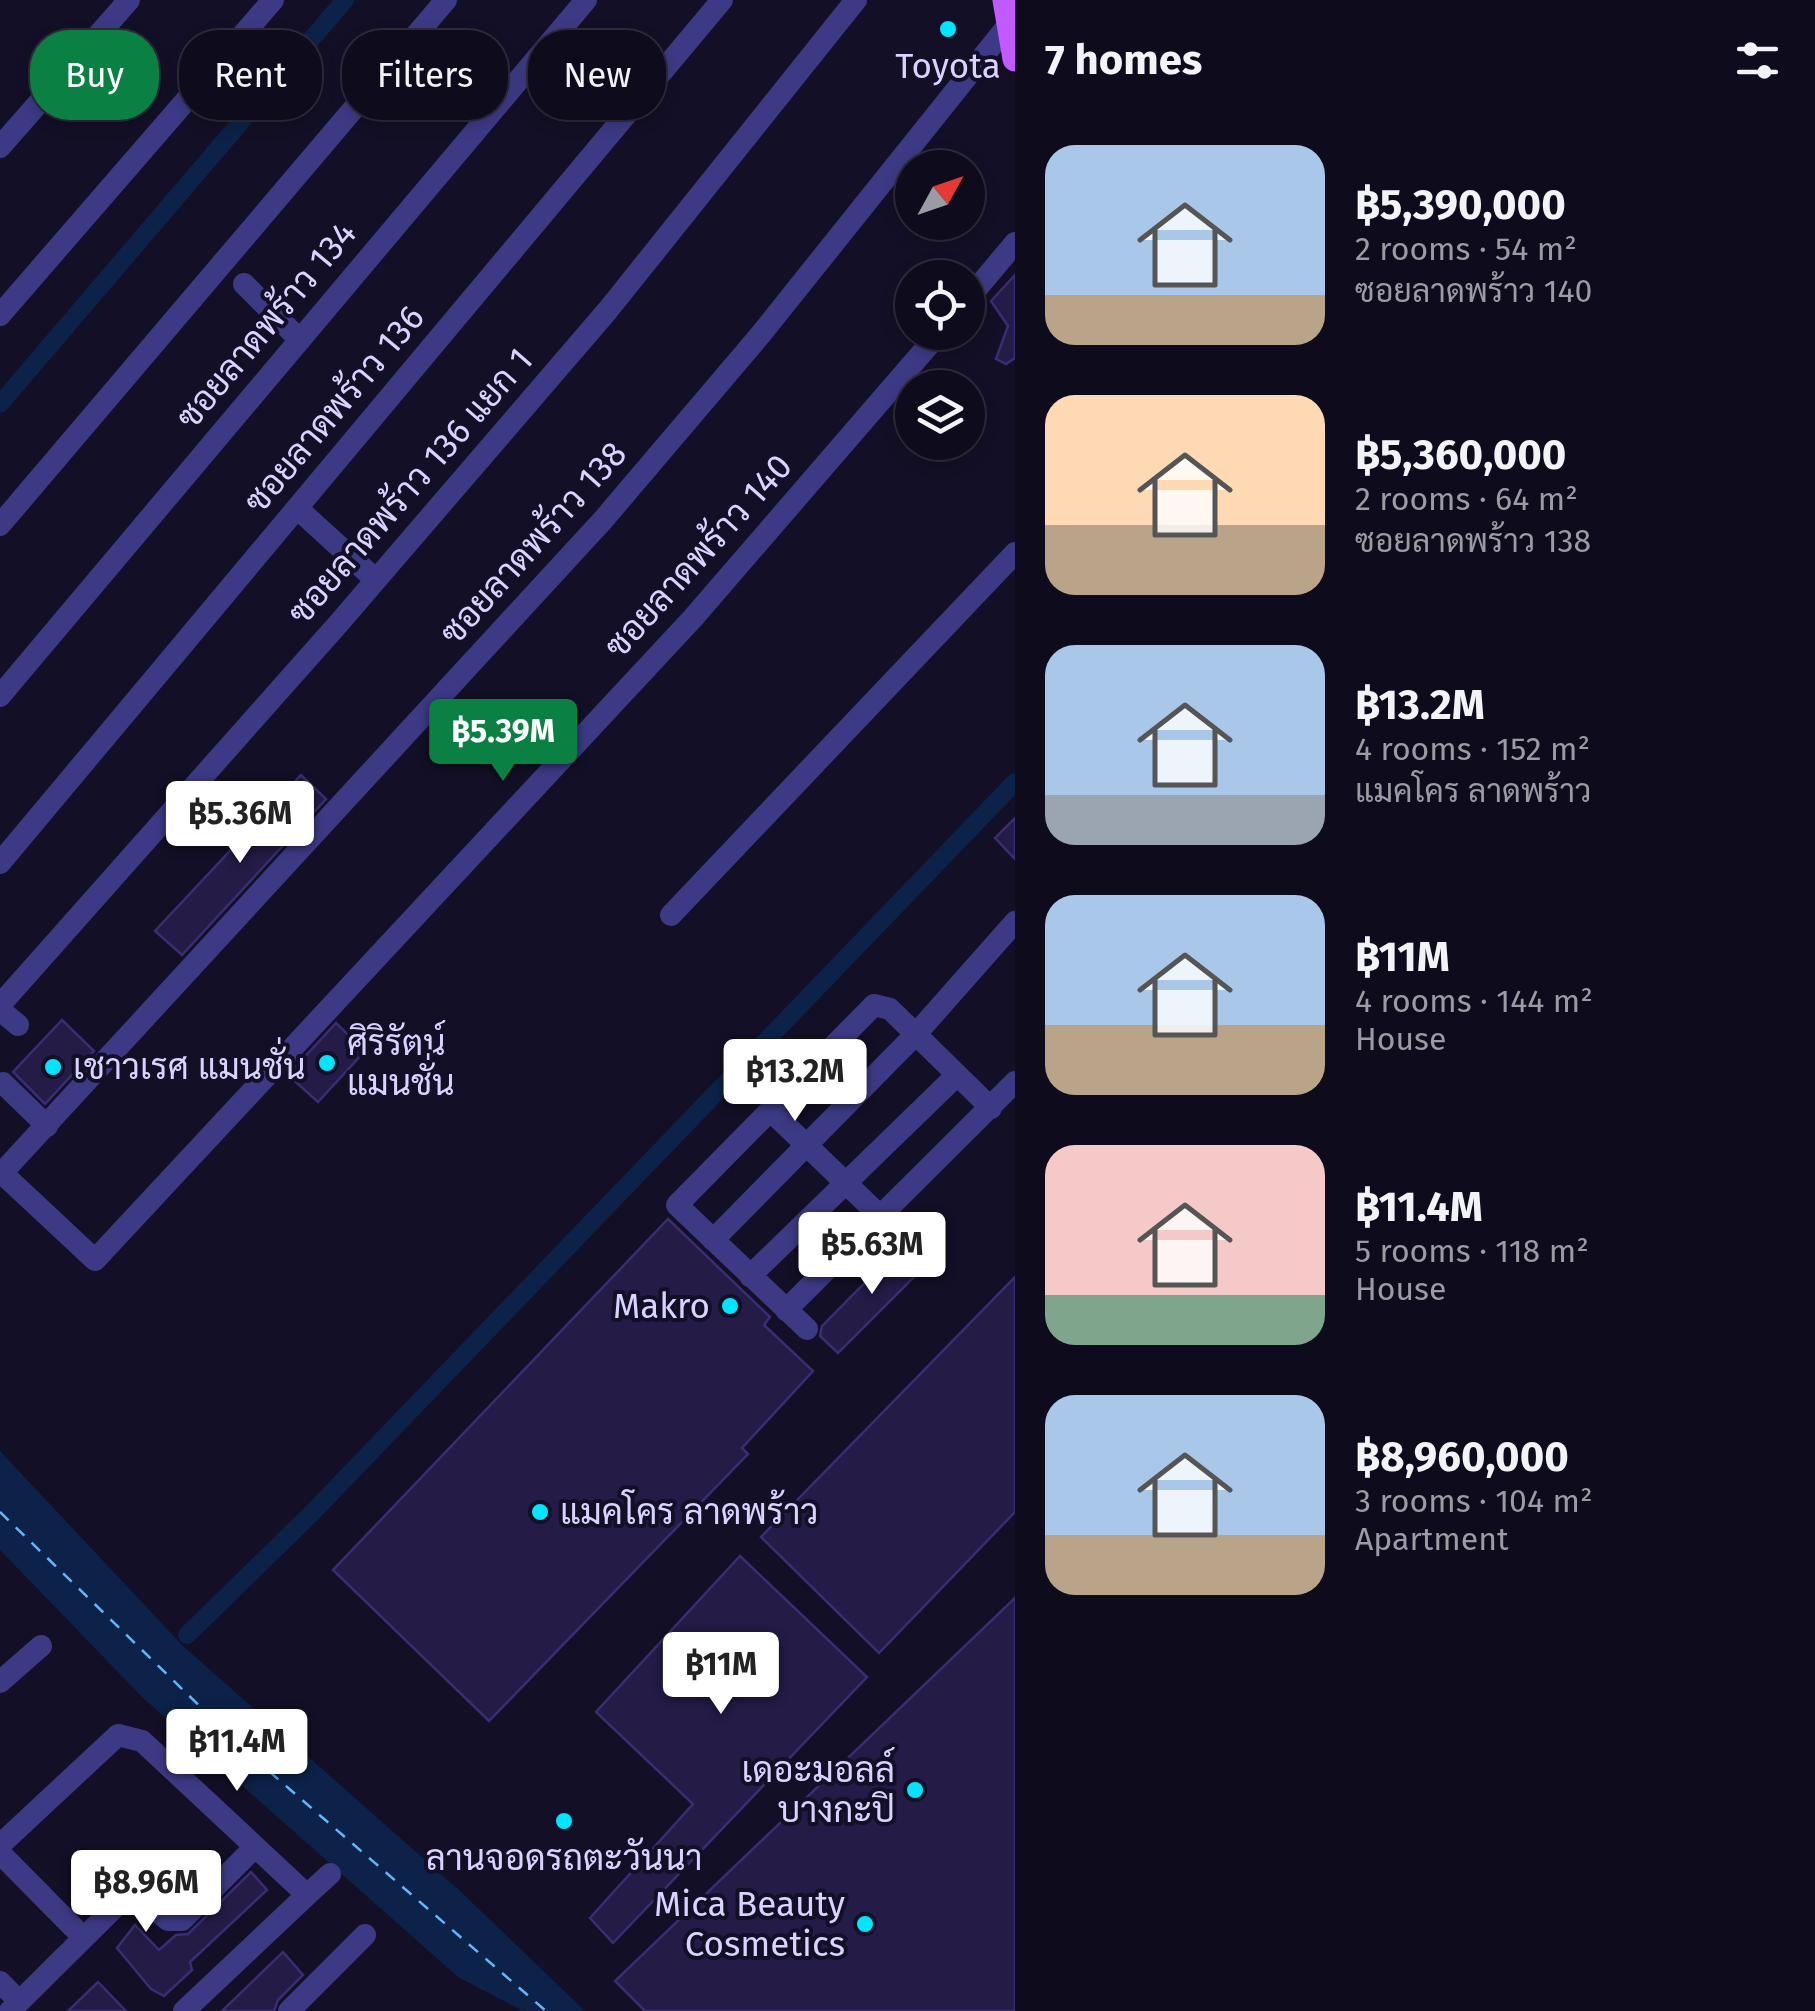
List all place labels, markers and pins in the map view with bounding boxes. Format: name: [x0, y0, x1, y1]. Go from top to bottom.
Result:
marker: Toyota: [937, 18, 959, 40]
place label: Toyota: [895, 45, 1001, 87]
pin: ฿5.39M: [422, 699, 584, 784]
pin: ฿5.36M: [159, 781, 321, 866]
place label: ศิริรัตน์ แมนชั่น: [347, 1020, 455, 1104]
place label: เชาวเรศ แมนชั่น: [73, 1037, 306, 1088]
pin: ฿13.2M: [714, 1039, 876, 1124]
marker: ศิริรัตน์ แมนชั่น: [316, 1052, 338, 1074]
marker: เชาวเรศ แมนชั่น: [42, 1056, 64, 1078]
pin: ฿5.63M: [791, 1212, 953, 1297]
place label: Makro: [613, 1285, 710, 1327]
marker: Makro: [719, 1295, 741, 1317]
place label: แมคโคร ลาดพร้าว: [560, 1489, 818, 1533]
marker: แมคโคร ลาดพร้าว: [529, 1501, 551, 1523]
pin: ฿11M: [662, 1632, 780, 1717]
pin: ฿11.4M: [156, 1709, 318, 1794]
place label: เดอะมอลล์ บางกะปิ: [742, 1747, 895, 1831]
marker: เดอะมอลล์ บางกะปิ: [904, 1779, 926, 1801]
marker: ลานจอดรถตะวันนา: [553, 1810, 575, 1832]
place label: ลานจอดรถตะวันนา: [426, 1837, 703, 1879]
pin: ฿8.96M: [65, 1850, 227, 1935]
place label: Mica Beauty Cosmetics: [654, 1883, 845, 1965]
marker: Mica Beauty Cosmetics: [854, 1913, 876, 1935]

